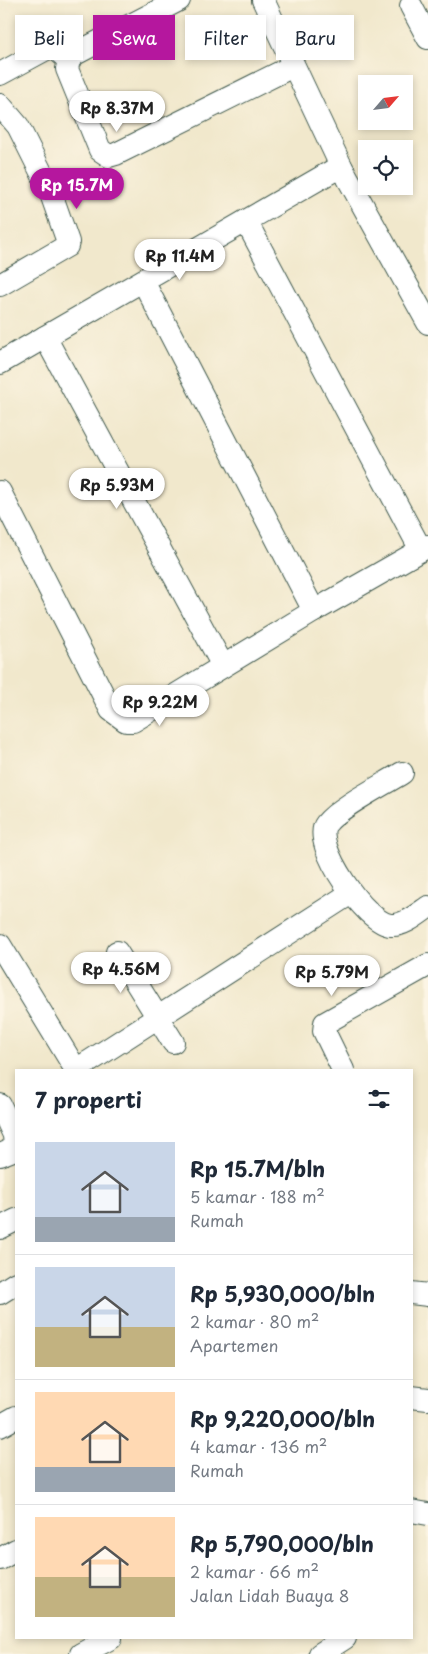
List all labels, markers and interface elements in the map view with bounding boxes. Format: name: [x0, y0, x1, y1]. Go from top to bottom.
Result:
chip: Beli: [15, 15, 83, 60]
chip: Sewa: [93, 15, 175, 60]
chip: Filter: [185, 15, 266, 60]
chip: Baru: [276, 15, 354, 60]
north arrow: [358, 75, 412, 130]
map controls: [358, 75, 413, 195]
pin: Rp 8.37M: [65, 90, 169, 133]
text: Rp 8.37M: [80, 95, 154, 119]
button: locate: [358, 140, 413, 195]
pin: Rp 15.7M: [25, 168, 129, 210]
text: Rp 15.7M: [41, 172, 113, 196]
pin: Rp 11.4M: [128, 238, 232, 281]
text: Rp 11.4M: [145, 243, 215, 267]
pin: Rp 5.93M: [65, 468, 169, 510]
text: Rp 5.93M: [80, 472, 154, 496]
pin: Rp 9.22M: [108, 684, 212, 727]
text: Rp 9.22M: [122, 689, 198, 713]
pin: Rp 4.56M: [69, 952, 173, 994]
pin: Rp 5.79M: [280, 954, 384, 997]
text: Rp 4.56M: [82, 956, 160, 980]
text: Rp 5.79M: [295, 959, 369, 983]
text: 7 properti: [35, 1083, 142, 1115]
icon: filters: [365, 1085, 393, 1113]
text: Rp 15.7M/bln: [190, 1152, 325, 1184]
icon: home: [75, 1162, 135, 1222]
text: 5 kamar · 188 m²: [190, 1184, 325, 1208]
text: Rumah: [190, 1208, 244, 1232]
text: Rp 5,930,000/bln: [190, 1277, 375, 1309]
icon: home: [75, 1287, 135, 1347]
text: 2 kamar · 80 m²: [190, 1309, 319, 1333]
text: Apartemen: [190, 1333, 279, 1357]
text: Rp 9,220,000/bln: [190, 1402, 375, 1434]
icon: home: [75, 1412, 135, 1472]
text: 4 kamar · 136 m²: [190, 1434, 327, 1458]
text: Rumah: [190, 1458, 244, 1482]
text: Rp 5,790,000/bln: [190, 1527, 374, 1559]
icon: home: [75, 1537, 135, 1597]
text: 2 kamar · 66 m²: [190, 1559, 319, 1583]
text: Jalan Lidah Buaya 8: [190, 1583, 349, 1607]

